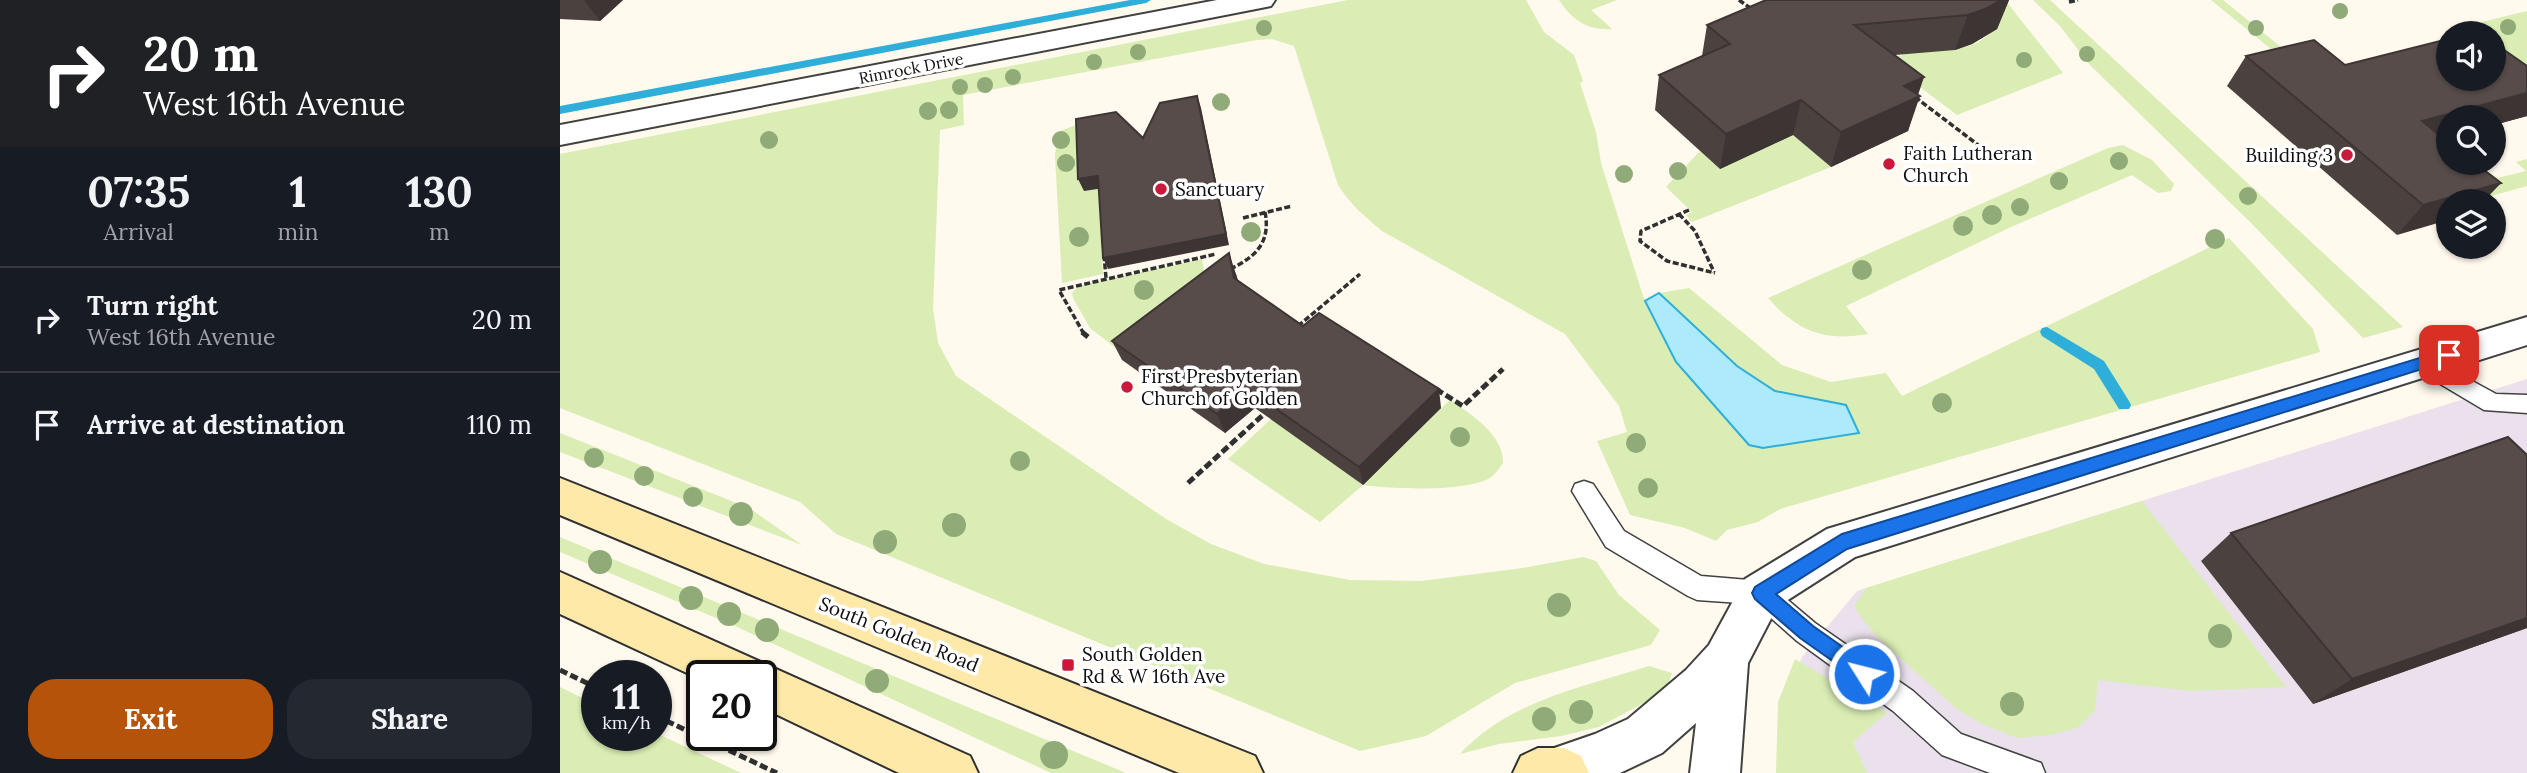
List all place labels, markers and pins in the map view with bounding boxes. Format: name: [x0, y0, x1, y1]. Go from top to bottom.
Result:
place label: Faith Lutheran Church: [1903, 141, 2033, 187]
place label: Building 3: [2245, 143, 2333, 167]
marker: Building 3: [2339, 147, 2355, 163]
marker: Faith Lutheran Church: [1881, 156, 1897, 172]
place label: Sanctuary: [1175, 177, 1264, 201]
marker: Sanctuary: [1153, 181, 1169, 197]
pin: [2419, 325, 2479, 385]
place label: First Presbyterian Church of Golden: [1141, 364, 1298, 410]
marker: First Presbyterian Church of Golden: [1119, 379, 1135, 395]
place label: South Golden Rd & W 16th Ave: [1082, 642, 1225, 688]
marker: South Golden Rd & W 16th Ave: [1060, 657, 1076, 673]

